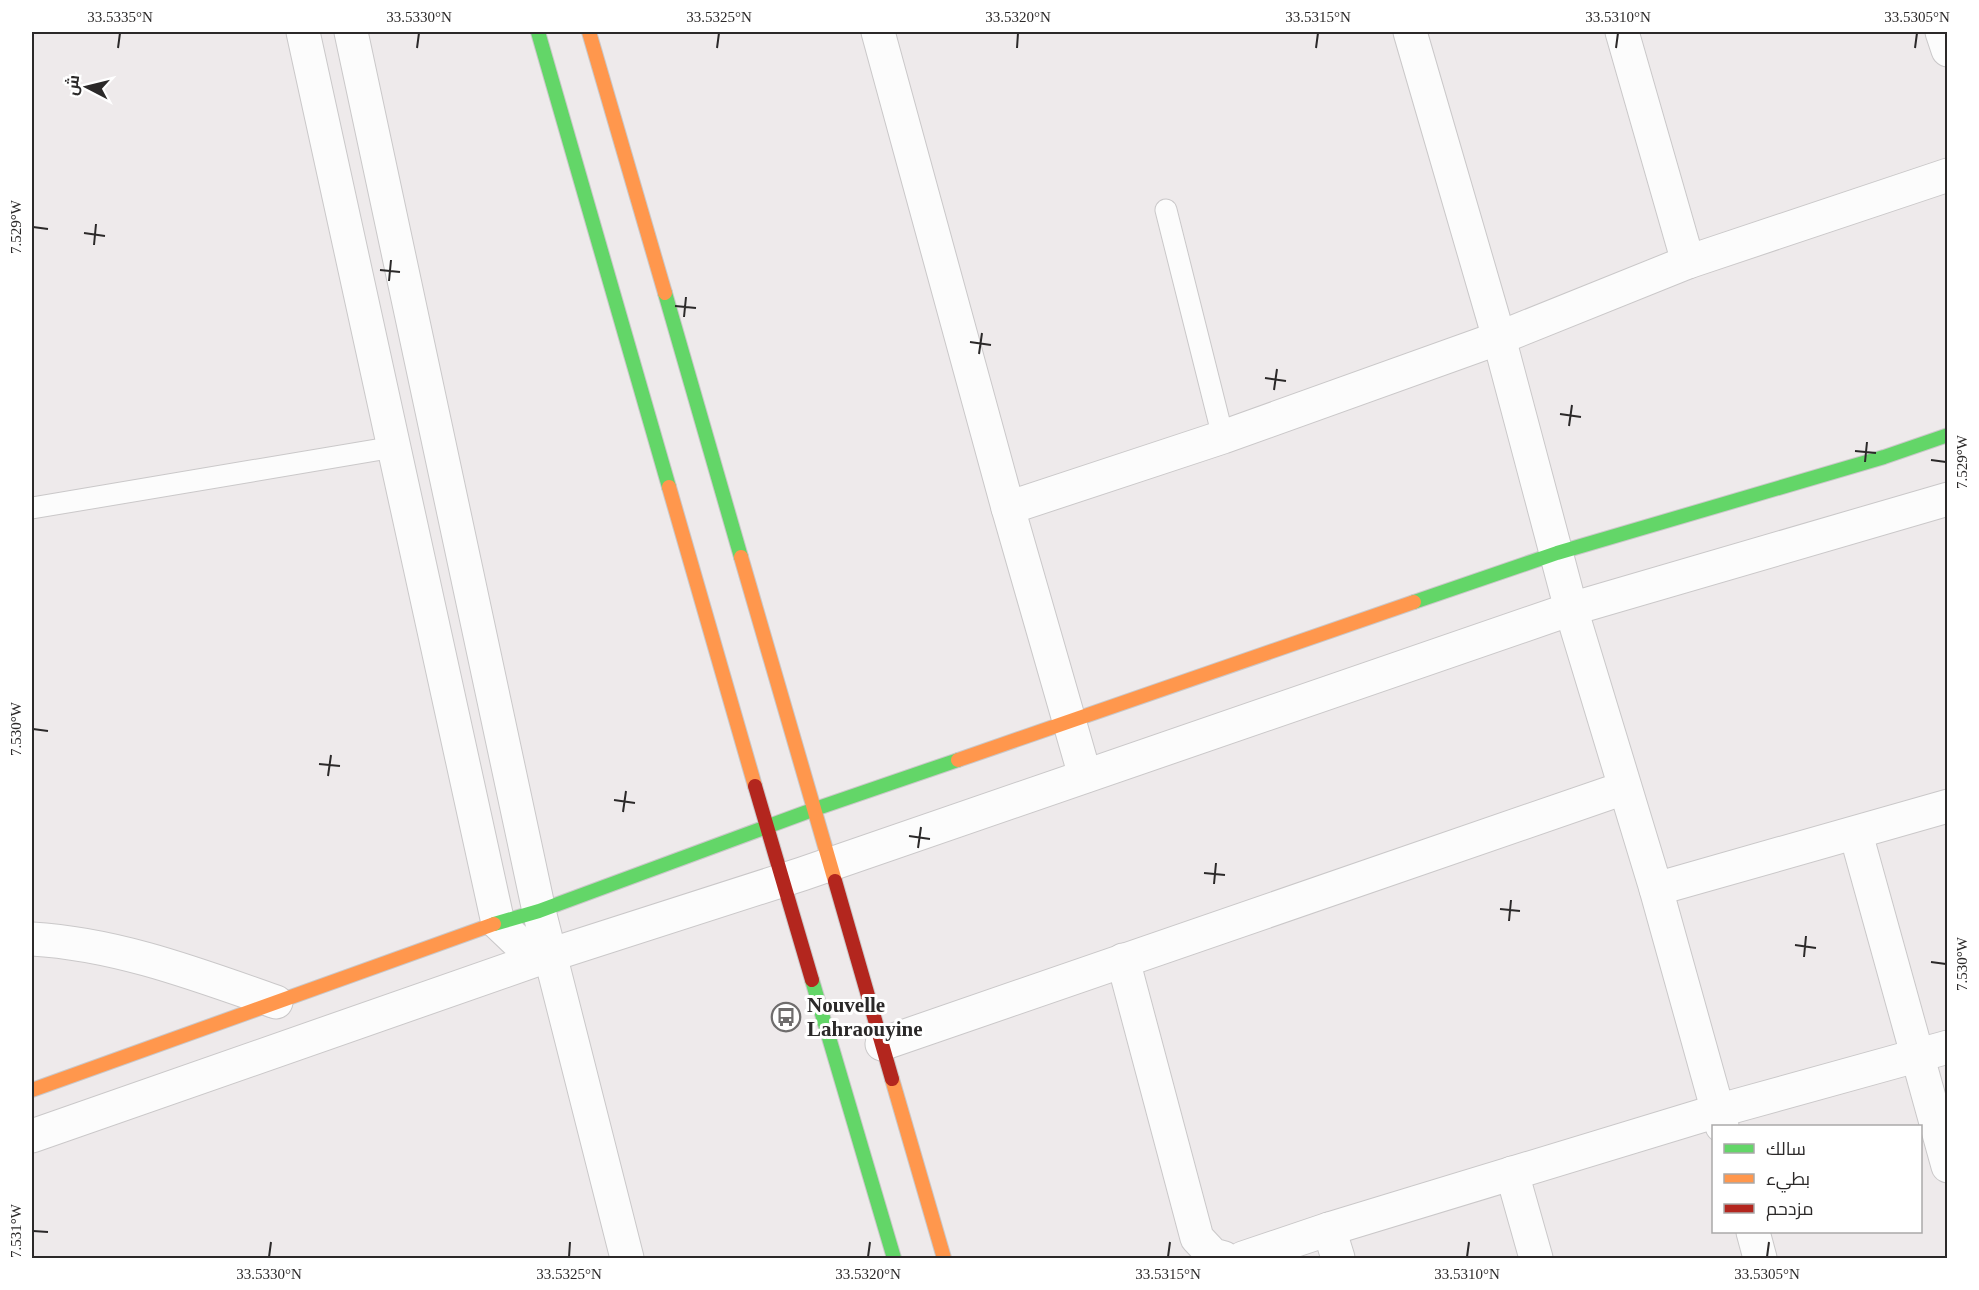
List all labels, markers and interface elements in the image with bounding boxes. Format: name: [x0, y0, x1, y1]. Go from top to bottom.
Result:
text: 33.5335°N: [87, 9, 153, 25]
text: 33.5330°N: [386, 9, 452, 25]
text: 33.5325°N: [686, 9, 752, 25]
text: 33.5320°N: [985, 9, 1051, 25]
text: 33.5315°N: [1285, 9, 1351, 25]
text: 33.5310°N: [1585, 9, 1651, 25]
text: 33.5305°N: [1884, 9, 1950, 25]
north arrow: [57, 57, 117, 117]
text: ش: [63, 74, 83, 97]
text: 7.529°W: [8, 199, 24, 254]
text: 7.529°W: [1954, 434, 1970, 489]
text: 7.530°W: [8, 701, 24, 756]
text: 7.530°W: [1954, 936, 1970, 991]
place label: Nouvelle Lahraouyine: [807, 993, 923, 1041]
bus stop icon: Nouvelle Lahraouyine: [770, 1001, 802, 1033]
legend: [1712, 1125, 1922, 1233]
text: سالك: [1766, 1139, 1806, 1159]
text: بطيء: [1766, 1169, 1810, 1193]
text: مزدحم: [1766, 1199, 1814, 1221]
text: 7.531°W: [8, 1203, 24, 1258]
text: 33.5330°N: [236, 1266, 302, 1282]
text: 33.5325°N: [536, 1266, 602, 1282]
text: 33.5320°N: [835, 1266, 901, 1282]
text: 33.5315°N: [1135, 1266, 1201, 1282]
text: 33.5310°N: [1434, 1266, 1500, 1282]
text: 33.5305°N: [1734, 1266, 1800, 1282]

